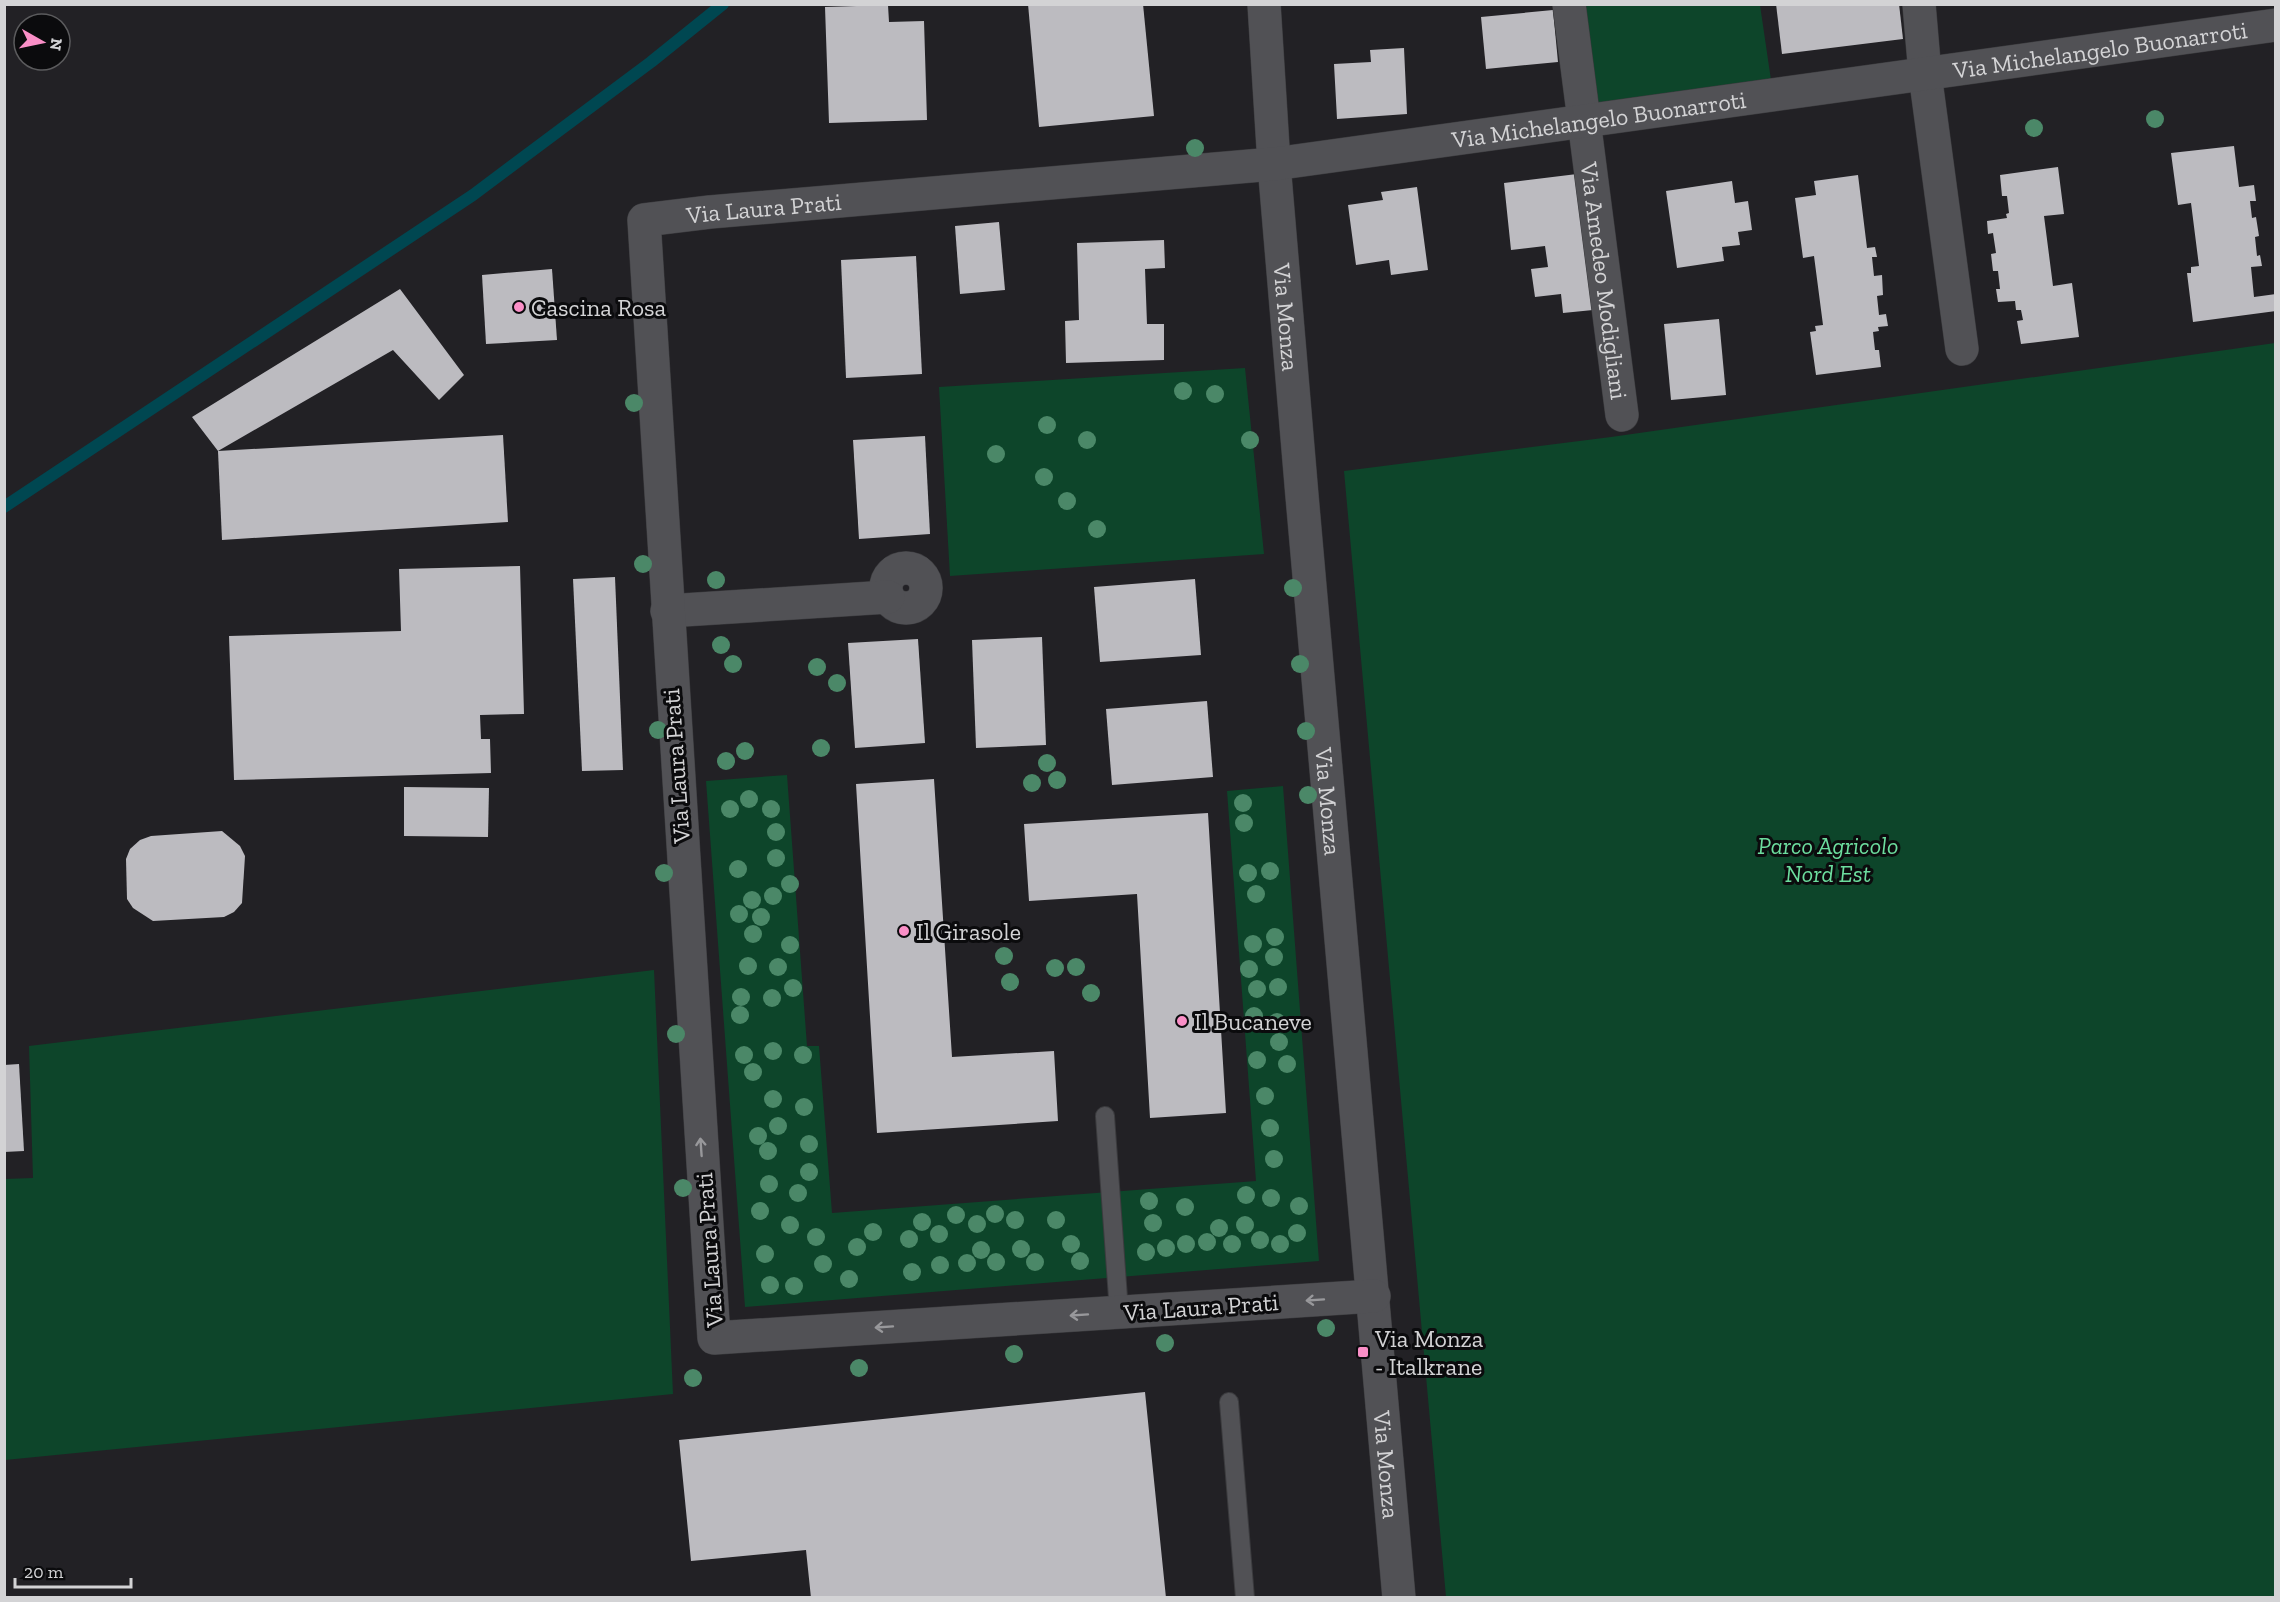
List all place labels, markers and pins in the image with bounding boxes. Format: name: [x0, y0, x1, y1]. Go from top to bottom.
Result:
place label: Cascina Rosa: [531, 293, 667, 322]
marker: Cascina Rosa: [512, 300, 526, 314]
place label: Il Girasole: [916, 917, 1021, 946]
marker: Il Girasole: [897, 924, 911, 938]
place label: Il Bucaneve: [1194, 1007, 1312, 1036]
marker: Il Bucaneve: [1175, 1014, 1189, 1028]
place label: Via Monza - Italkrane: [1374, 1324, 1484, 1381]
marker: Via Monza - Italkrane: [1356, 1345, 1370, 1359]

